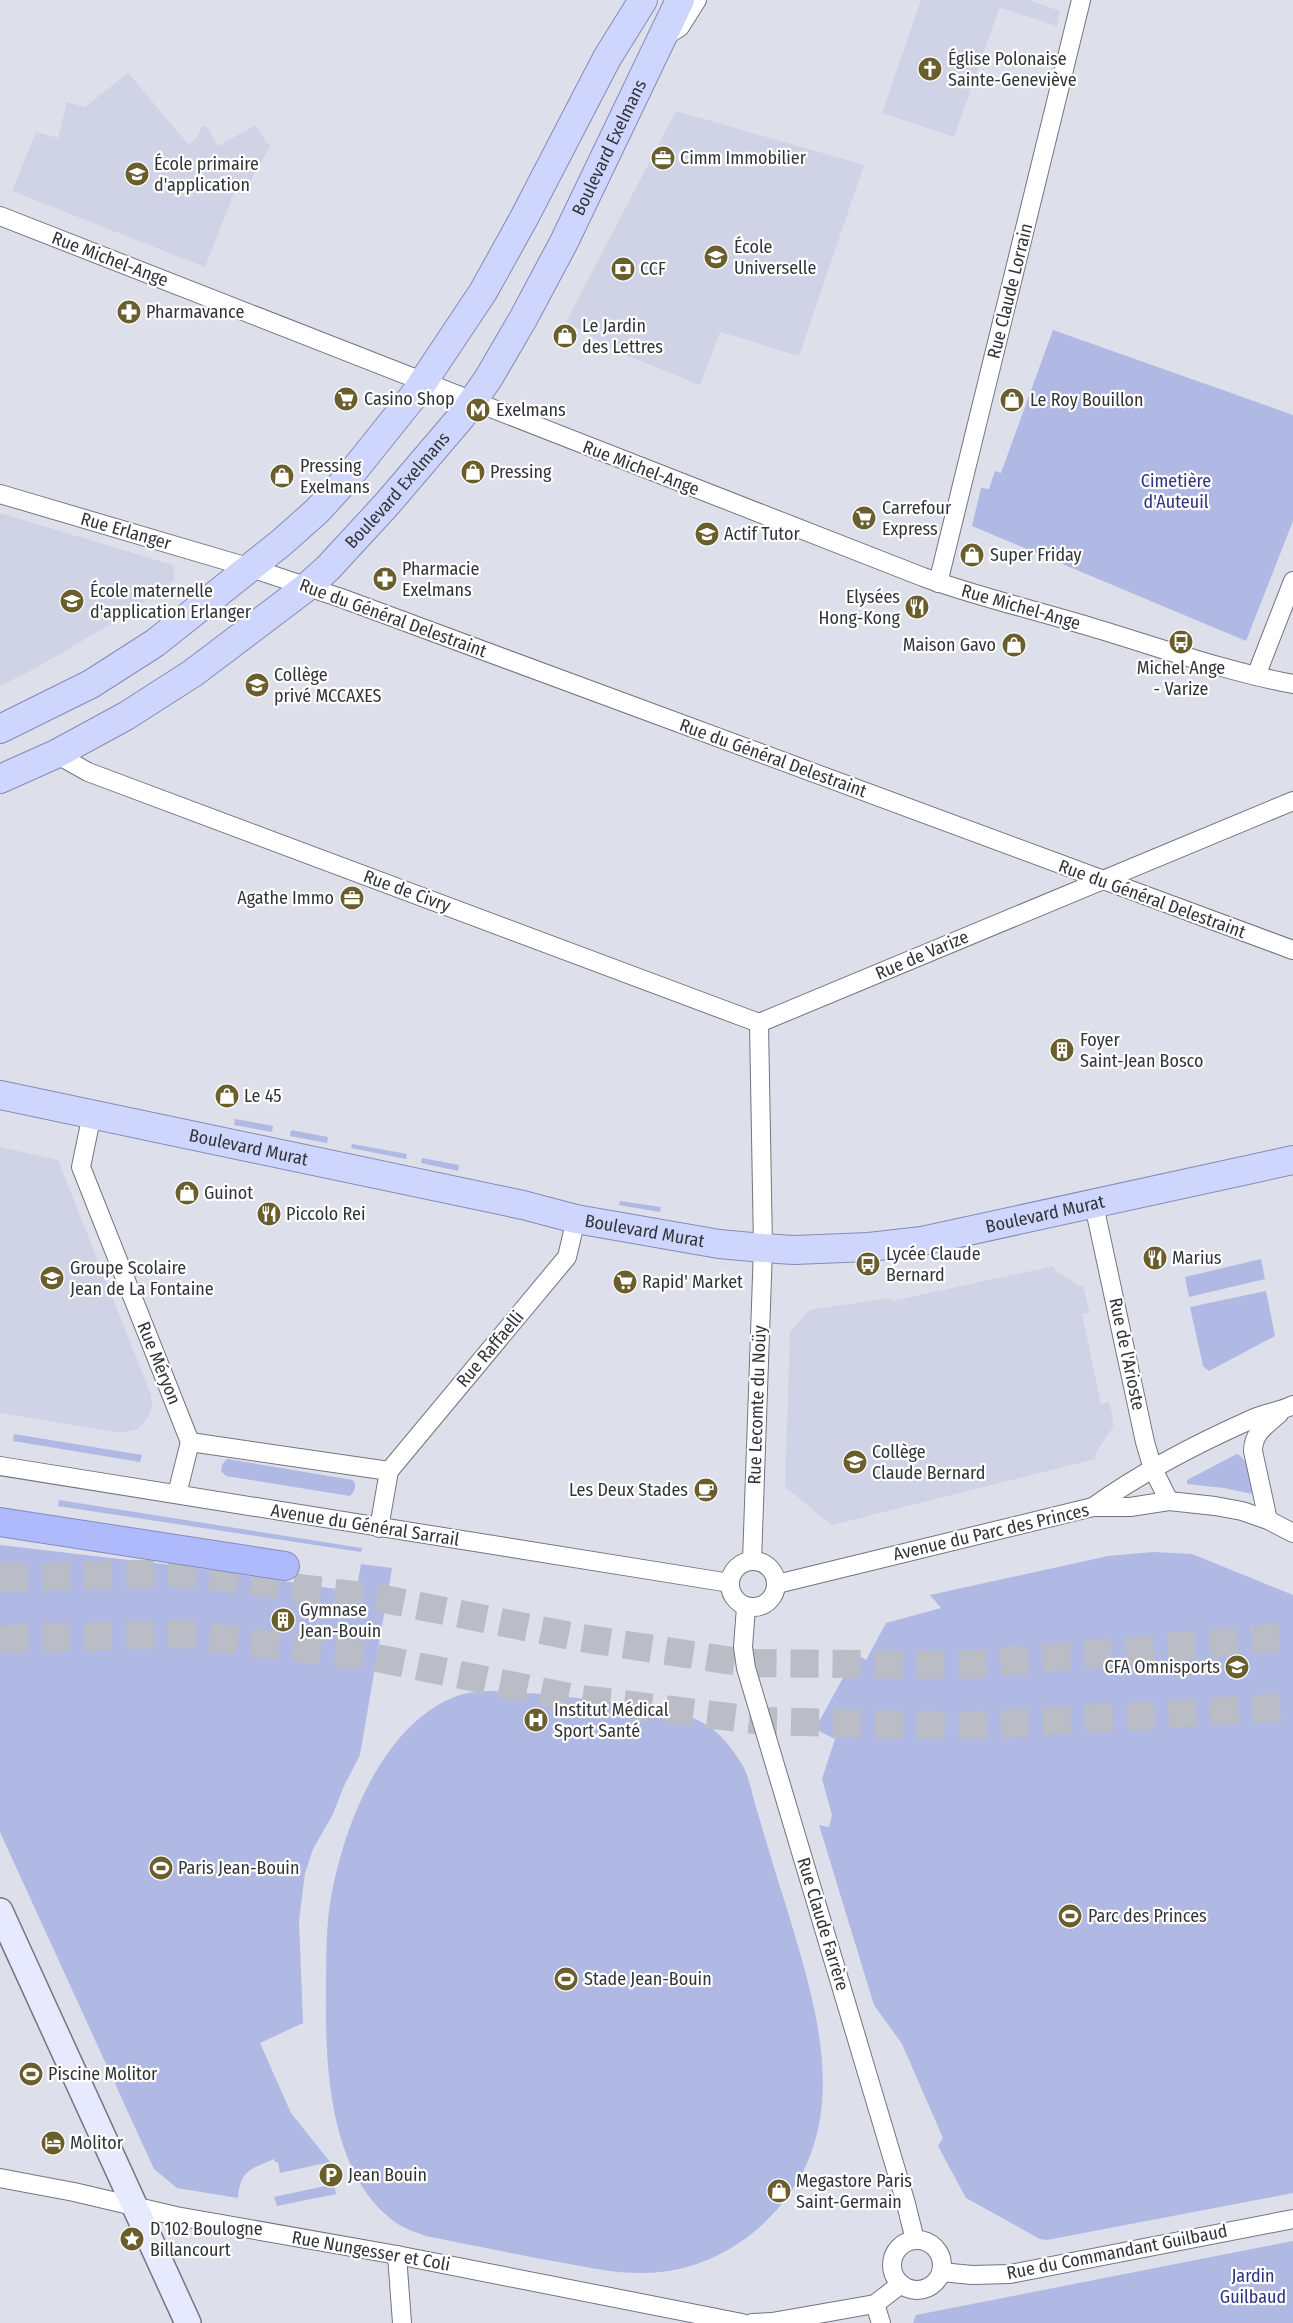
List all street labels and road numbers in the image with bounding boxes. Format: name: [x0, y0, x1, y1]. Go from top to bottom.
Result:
street label: Boulevard Exelmans: [567, 76, 651, 219]
street label: Rue Claude Lorrain: [983, 221, 1037, 361]
street label: Rue Michel-Ange: [49, 227, 171, 291]
street label: Boulevard Exelmans: [340, 427, 455, 553]
street label: Rue Michel-Ange: [580, 436, 702, 500]
street label: Rue Erlanger: [78, 508, 175, 555]
street label: Rue du Général Delestraint: [296, 574, 490, 662]
street label: Rue Michel-Ange: [959, 579, 1083, 635]
street label: Rue du Général Delestraint: [676, 714, 870, 802]
street label: Rue du Général Delestraint: [1055, 855, 1249, 943]
street label: Rue de Civry: [360, 865, 454, 917]
street label: Rue de Varize: [872, 925, 972, 984]
street label: Boulevard Murat: [187, 1124, 310, 1171]
street label: Boulevard Murat: [983, 1190, 1107, 1238]
street label: Boulevard Murat: [583, 1210, 706, 1252]
street label: Rue de l'Arioste: [1104, 1296, 1150, 1412]
street label: Rue Raffaelli: [452, 1306, 528, 1392]
street label: Rue Méryon: [132, 1318, 186, 1408]
street label: Rue Lecomte du Noüy: [743, 1325, 771, 1485]
street label: Avenue du Général Sarrail: [269, 1499, 461, 1551]
street label: Avenue du Parc des Princes: [891, 1499, 1091, 1565]
street label: Rue Claude Farrère: [792, 1855, 854, 1993]
street label: Rue du Commandant Guilbaud: [1005, 2220, 1229, 2284]
street label: Rue Nungesser et Coli: [290, 2226, 452, 2276]

